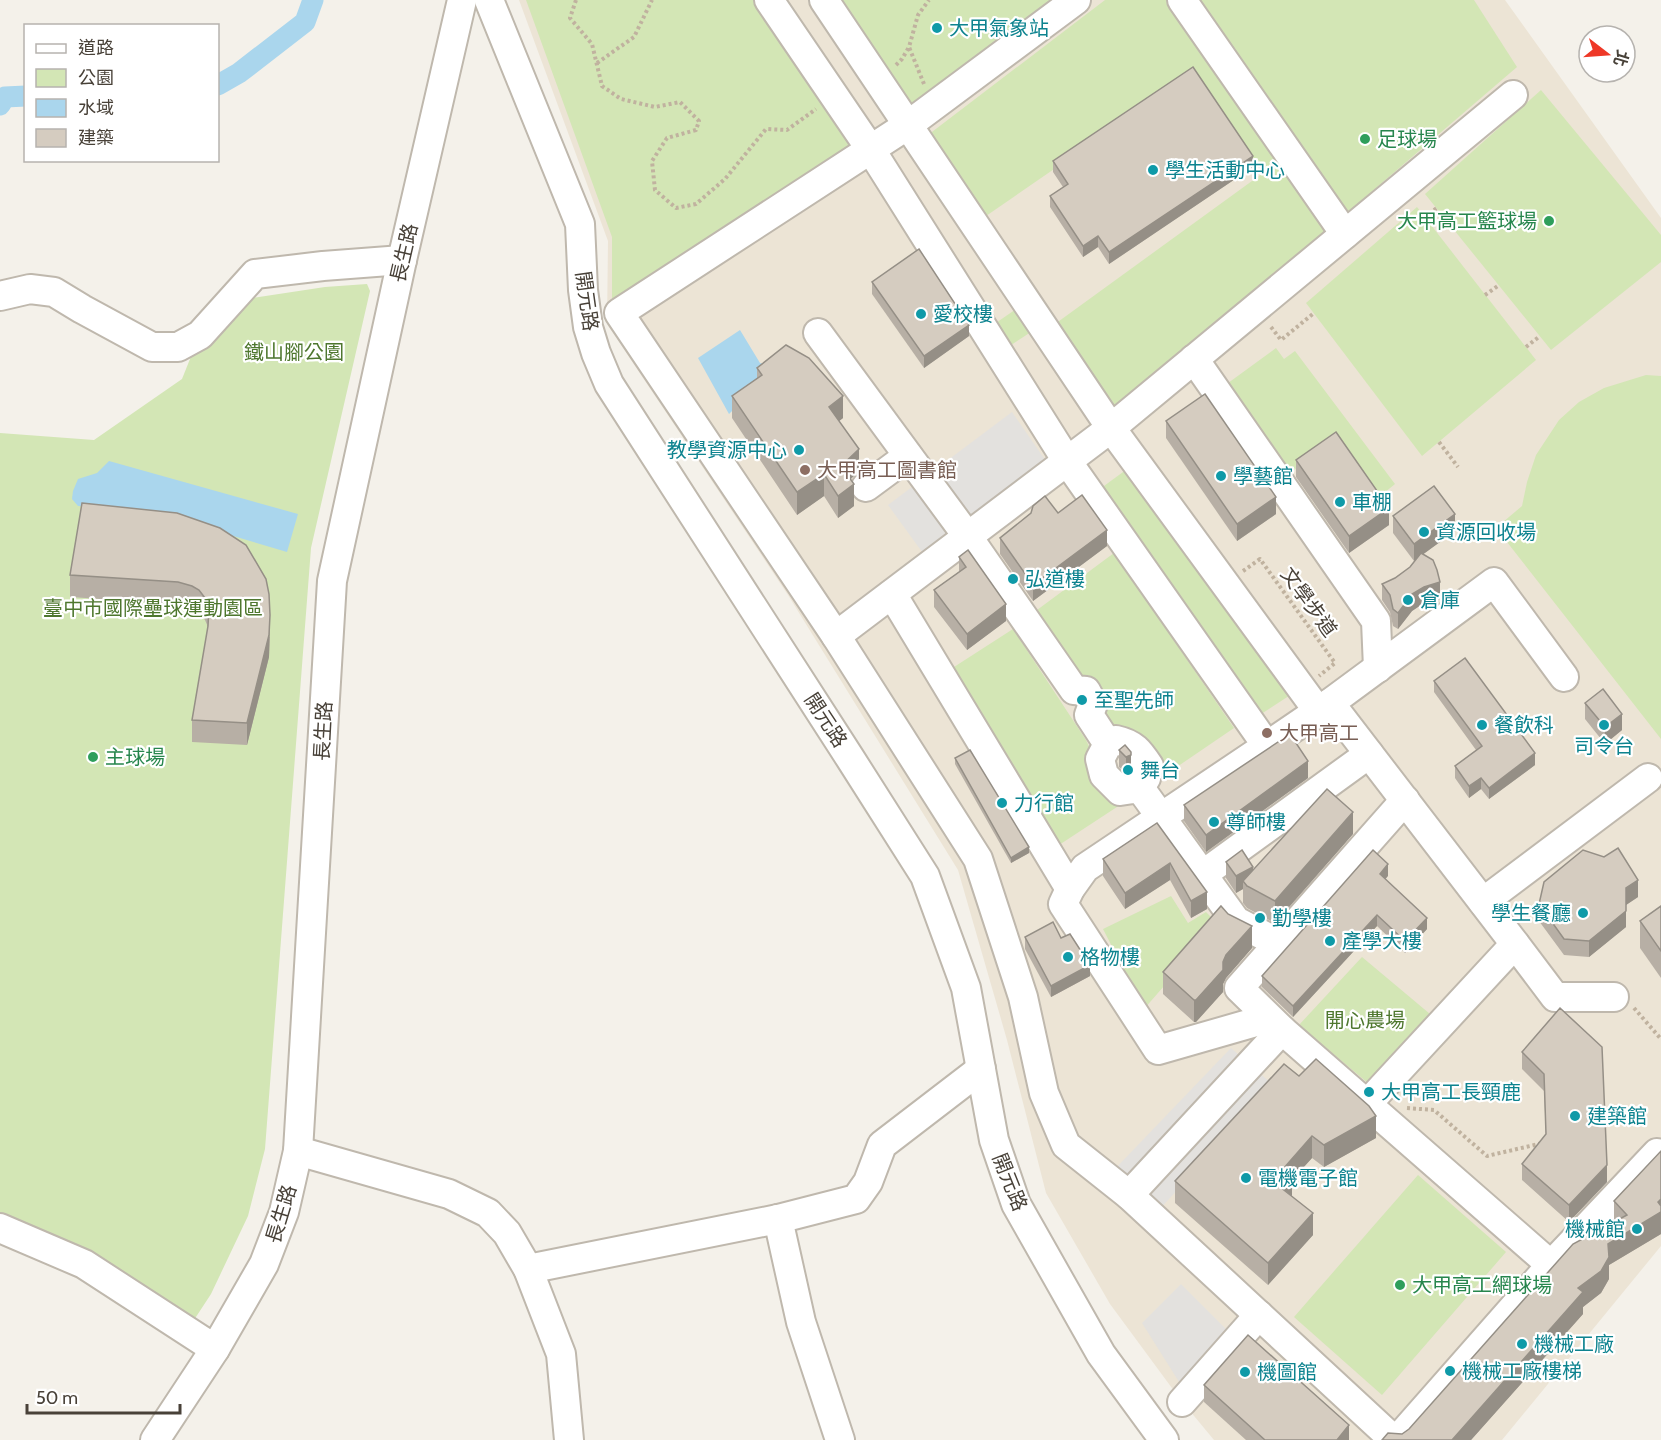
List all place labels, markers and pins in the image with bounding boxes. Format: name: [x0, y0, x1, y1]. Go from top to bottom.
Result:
place label: 大甲氣象站: [949, 16, 1049, 40]
marker: 大甲氣象站: [930, 21, 944, 35]
place label: 足球場: [1377, 127, 1437, 151]
marker: 足球場: [1358, 132, 1372, 146]
place label: 學生活動中心: [1165, 158, 1285, 182]
marker: 學生活動中心: [1146, 163, 1160, 177]
place label: 大甲高工籃球場: [1397, 209, 1537, 233]
marker: 大甲高工籃球場: [1542, 214, 1556, 228]
place label: 愛校樓: [933, 302, 993, 326]
marker: 愛校樓: [914, 307, 928, 321]
place label: 教學資源中心: [667, 438, 787, 462]
marker: 教學資源中心: [792, 443, 806, 457]
place label: 大甲高工圖書館: [817, 458, 957, 482]
marker: 大甲高工圖書館: [798, 463, 812, 477]
place label: 學藝館: [1233, 464, 1293, 488]
marker: 學藝館: [1214, 469, 1228, 483]
place label: 車棚: [1352, 490, 1392, 514]
marker: 車棚: [1333, 495, 1347, 509]
place label: 資源回收場: [1436, 520, 1536, 544]
marker: 資源回收場: [1417, 525, 1431, 539]
place label: 弘道樓: [1025, 567, 1085, 591]
marker: 弘道樓: [1006, 572, 1020, 586]
place label: 倉庫: [1420, 588, 1460, 612]
marker: 倉庫: [1401, 593, 1415, 607]
place label: 至聖先師: [1094, 688, 1174, 712]
marker: 至聖先師: [1075, 693, 1089, 707]
place label: 餐飲科: [1494, 713, 1554, 737]
marker: 餐飲科: [1475, 718, 1489, 732]
marker: 司令台: [1597, 718, 1611, 732]
place label: 大甲高工: [1279, 721, 1359, 745]
marker: 大甲高工: [1260, 726, 1274, 740]
place label: 司令台: [1574, 734, 1634, 758]
place label: 主球場: [105, 745, 165, 769]
marker: 主球場: [86, 750, 100, 764]
place label: 舞台: [1140, 758, 1180, 782]
marker: 舞台: [1121, 763, 1135, 777]
place label: 力行館: [1014, 791, 1074, 815]
marker: 力行館: [995, 796, 1009, 810]
place label: 尊師樓: [1226, 810, 1286, 834]
marker: 尊師樓: [1207, 815, 1221, 829]
place label: 學生餐廳: [1491, 901, 1571, 925]
place label: 勤學樓: [1272, 906, 1332, 930]
marker: 學生餐廳: [1576, 906, 1590, 920]
marker: 勤學樓: [1253, 911, 1267, 925]
place label: 產學大樓: [1342, 929, 1422, 953]
marker: 產學大樓: [1323, 934, 1337, 948]
place label: 格物樓: [1080, 945, 1140, 969]
marker: 格物樓: [1061, 950, 1075, 964]
place label: 大甲高工長頸鹿: [1381, 1080, 1521, 1104]
marker: 大甲高工長頸鹿: [1362, 1085, 1376, 1099]
place label: 建築館: [1587, 1104, 1647, 1128]
marker: 建築館: [1568, 1109, 1582, 1123]
place label: 電機電子館: [1258, 1166, 1358, 1190]
marker: 電機電子館: [1239, 1171, 1253, 1185]
place label: 機械館: [1565, 1217, 1625, 1241]
marker: 機械館: [1630, 1222, 1644, 1236]
place label: 大甲高工網球場: [1412, 1273, 1552, 1297]
marker: 大甲高工網球場: [1393, 1278, 1407, 1292]
place label: 機械工廠: [1534, 1332, 1614, 1356]
marker: 機械工廠: [1515, 1337, 1529, 1351]
place label: 機械工廠樓梯: [1462, 1359, 1582, 1383]
place label: 機圖館: [1257, 1360, 1317, 1384]
marker: 機械工廠樓梯: [1443, 1364, 1457, 1378]
marker: 機圖館: [1238, 1365, 1252, 1379]

